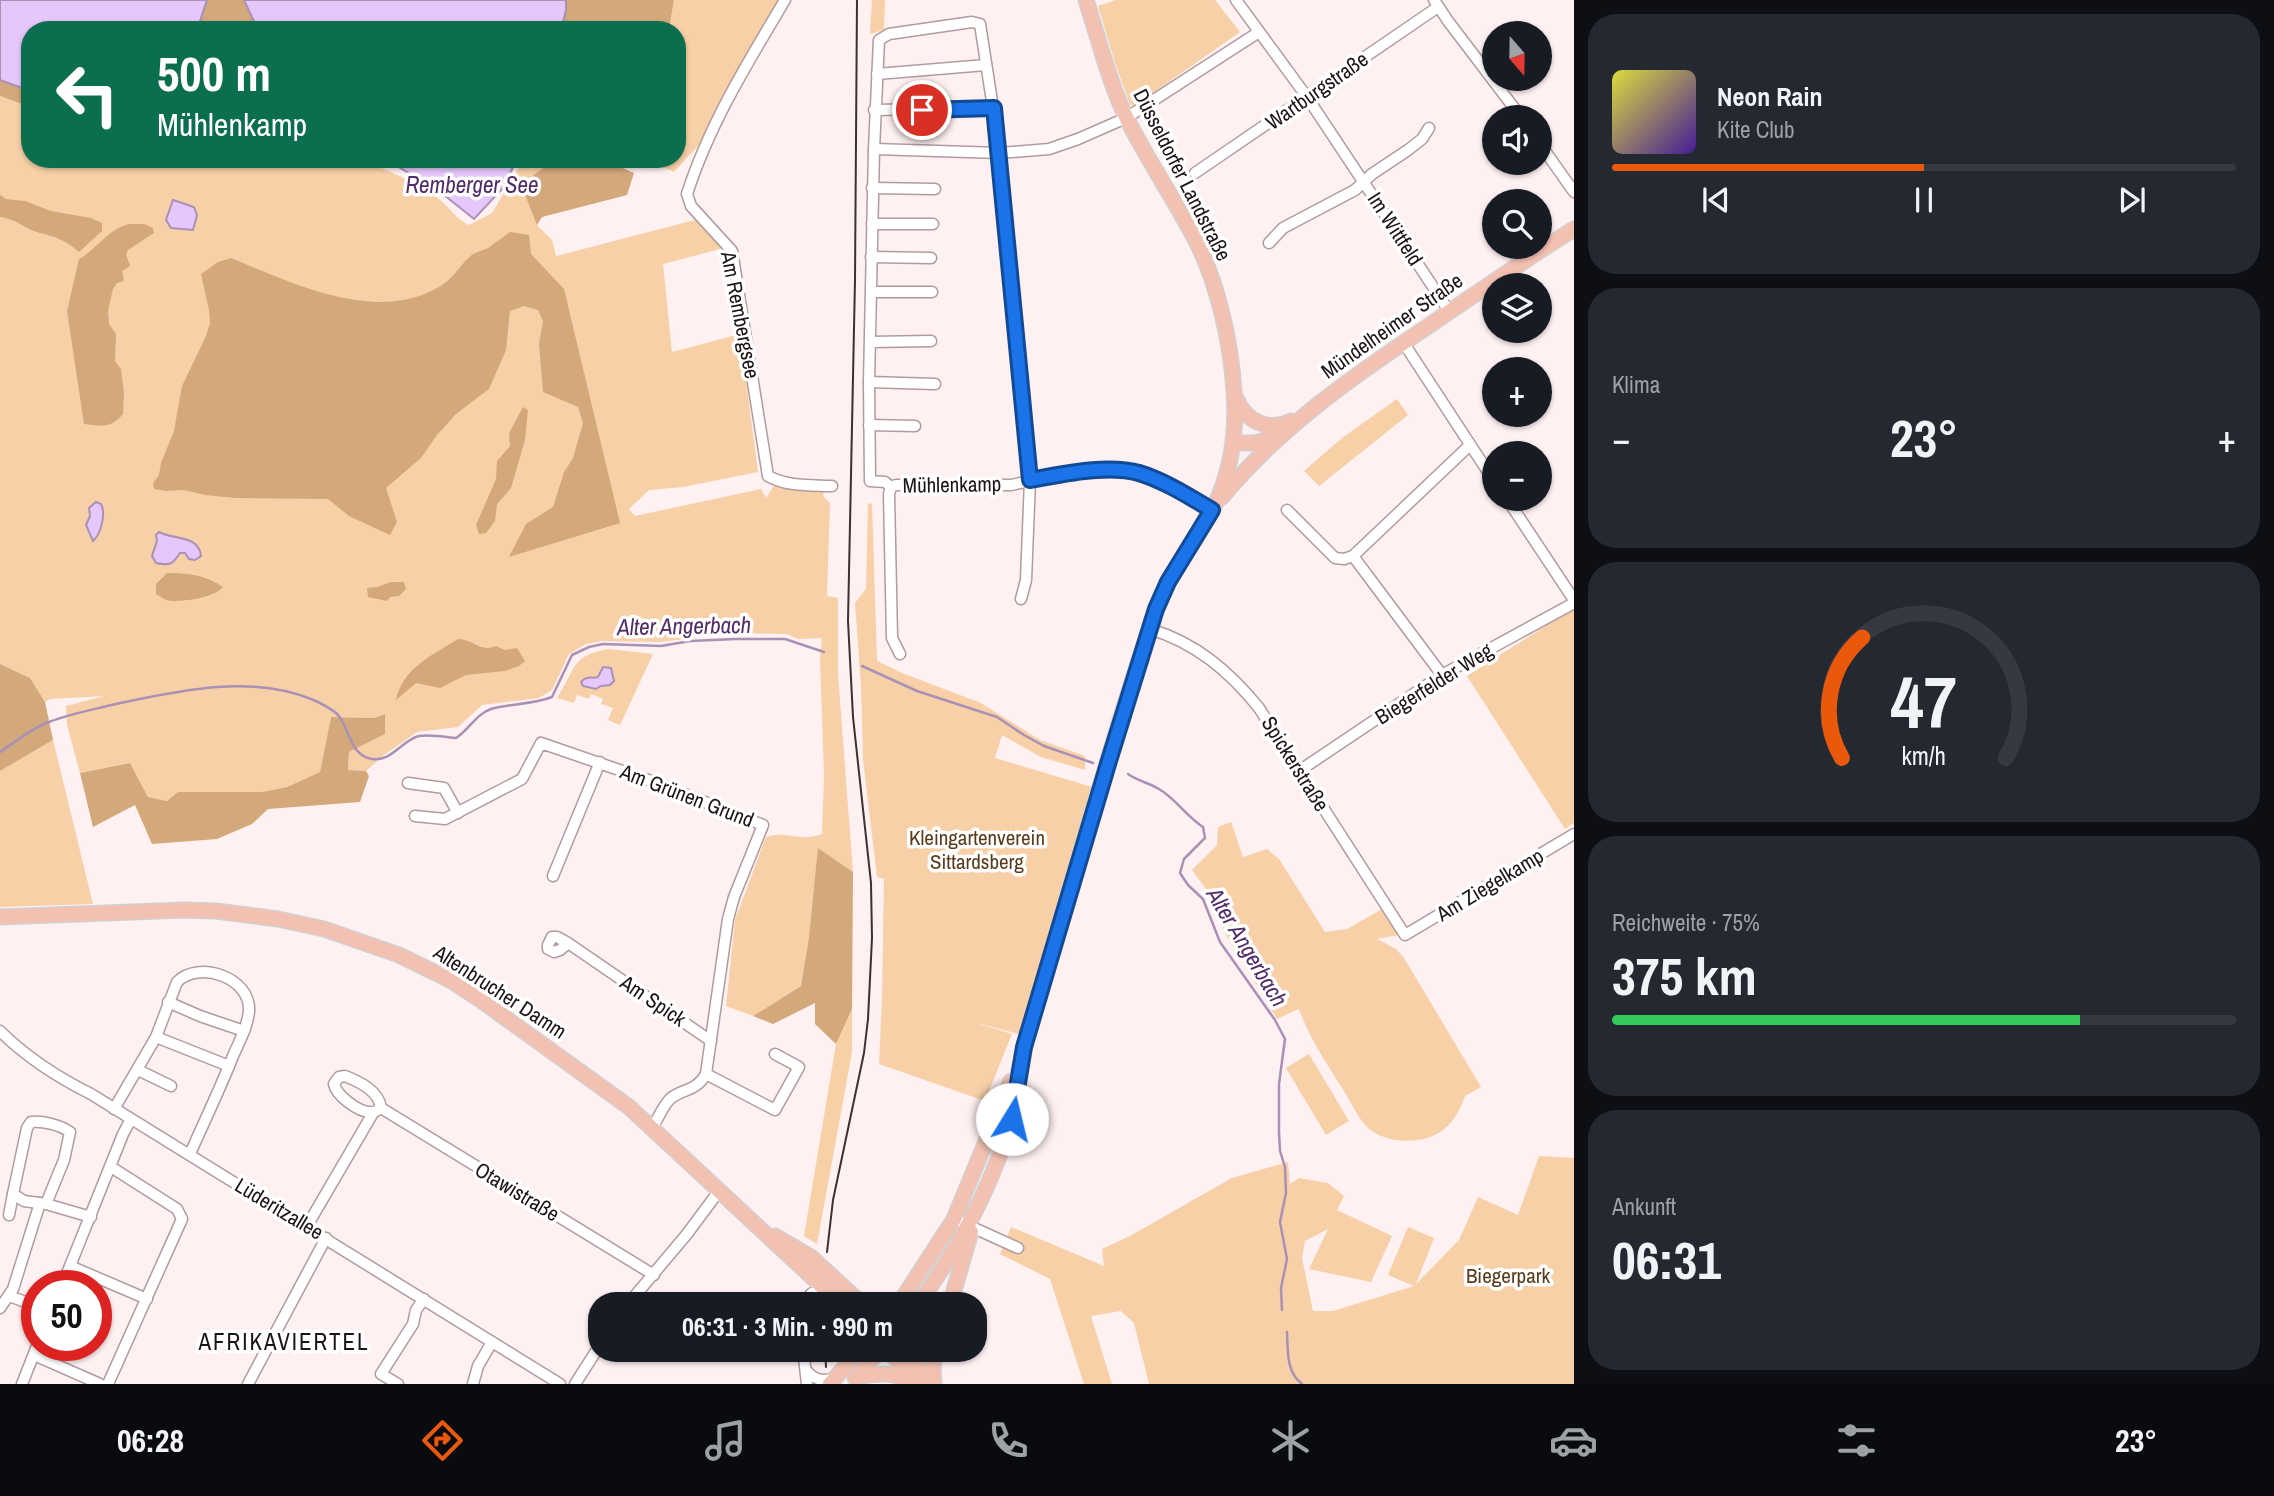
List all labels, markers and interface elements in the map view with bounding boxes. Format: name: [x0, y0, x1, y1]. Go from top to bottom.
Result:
north arrow: [1482, 21, 1552, 91]
map controls: [1482, 21, 1552, 511]
text: 500 m: [157, 40, 271, 106]
street label: Wartburgstraße: [1260, 45, 1374, 137]
icon: left: [42, 49, 133, 140]
text: Neon Rain: [1717, 79, 1822, 114]
pin: [892, 80, 952, 140]
street label: Düsseldorfer Landstraße: [1127, 84, 1238, 266]
icon: arrive: [903, 91, 941, 129]
text: Mühlenkamp: [157, 103, 307, 146]
button: sound: [1482, 105, 1552, 175]
text: Kite Club: [1717, 114, 1795, 145]
water label: Remberger See: [405, 169, 539, 200]
icon: previous: [1697, 181, 1735, 219]
icon: pause: [1905, 181, 1943, 219]
icon: next: [2113, 181, 2151, 219]
street label: Im Wittfeld: [1361, 186, 1430, 271]
button: search: [1482, 189, 1552, 259]
street label: Am Rembergsee: [714, 248, 767, 381]
street label: Mündelheimer Straße: [1315, 266, 1468, 385]
button: layers: [1482, 273, 1552, 343]
button: +: [1482, 357, 1552, 427]
text: Klima: [1612, 369, 1660, 400]
text: 23°: [1890, 403, 1958, 473]
text: −: [1612, 413, 1630, 464]
text: +: [2218, 413, 2236, 464]
button: −: [1482, 441, 1552, 511]
street label: Mühlenkamp: [902, 469, 1002, 500]
water label: Alter Angerbach: [616, 609, 751, 642]
street label: Biegerfelder Weg: [1369, 636, 1498, 731]
text: 47: [1891, 653, 1957, 751]
street label: Spickerstraße: [1255, 711, 1336, 817]
text: km/h: [1902, 739, 1946, 773]
street label: Am Grünen Grund: [615, 756, 758, 834]
park label: Kleingartenverein Sittardsberg: [909, 823, 1045, 876]
street label: Am Ziegelkamp: [1430, 841, 1549, 929]
water label: Alter Angerbach: [1199, 880, 1295, 1012]
text: Reichweite · 75%: [1612, 907, 1760, 938]
street label: Altenbrucher Damm: [427, 937, 572, 1045]
text: 375 km: [1612, 941, 1757, 1011]
street label: Am Spick: [614, 967, 692, 1033]
position arrow: [975, 1082, 1049, 1156]
street label: Otawistraße: [470, 1155, 565, 1228]
street label: Lüderitzallee: [230, 1171, 329, 1246]
text: Ankunft: [1612, 1191, 1676, 1222]
text: 06:31: [1612, 1225, 1721, 1295]
park label: Biegerpark: [1466, 1261, 1551, 1290]
speed limit sign: 50: [21, 1270, 112, 1361]
text: 06:31 · 3 Min. · 990 m: [682, 1309, 893, 1344]
district label: AFRIKAVIERTEL: [197, 1326, 370, 1357]
icon: directions: [418, 1416, 467, 1465]
icon: music: [701, 1416, 750, 1465]
icon: phone: [984, 1416, 1033, 1465]
icon: climate: [1266, 1416, 1315, 1465]
icon: car: [1549, 1416, 1598, 1465]
icon: filters: [1832, 1416, 1881, 1465]
text: 06:28: [117, 1419, 184, 1462]
text: 23°: [2115, 1419, 2157, 1462]

